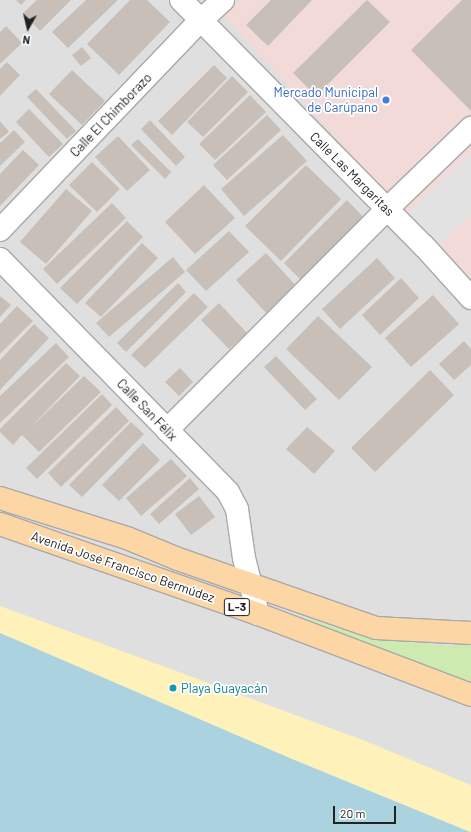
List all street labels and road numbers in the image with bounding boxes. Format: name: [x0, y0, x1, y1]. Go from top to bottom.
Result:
street label: Calle El Chimborazo: [67, 70, 155, 160]
street label: Calle Las Margaritas: [307, 129, 397, 219]
street label: Calle San Félix: [114, 376, 180, 444]
street label: Avenida José Francisco Bermúdez: [29, 528, 217, 606]
road number: L-3: [223, 597, 251, 617]

